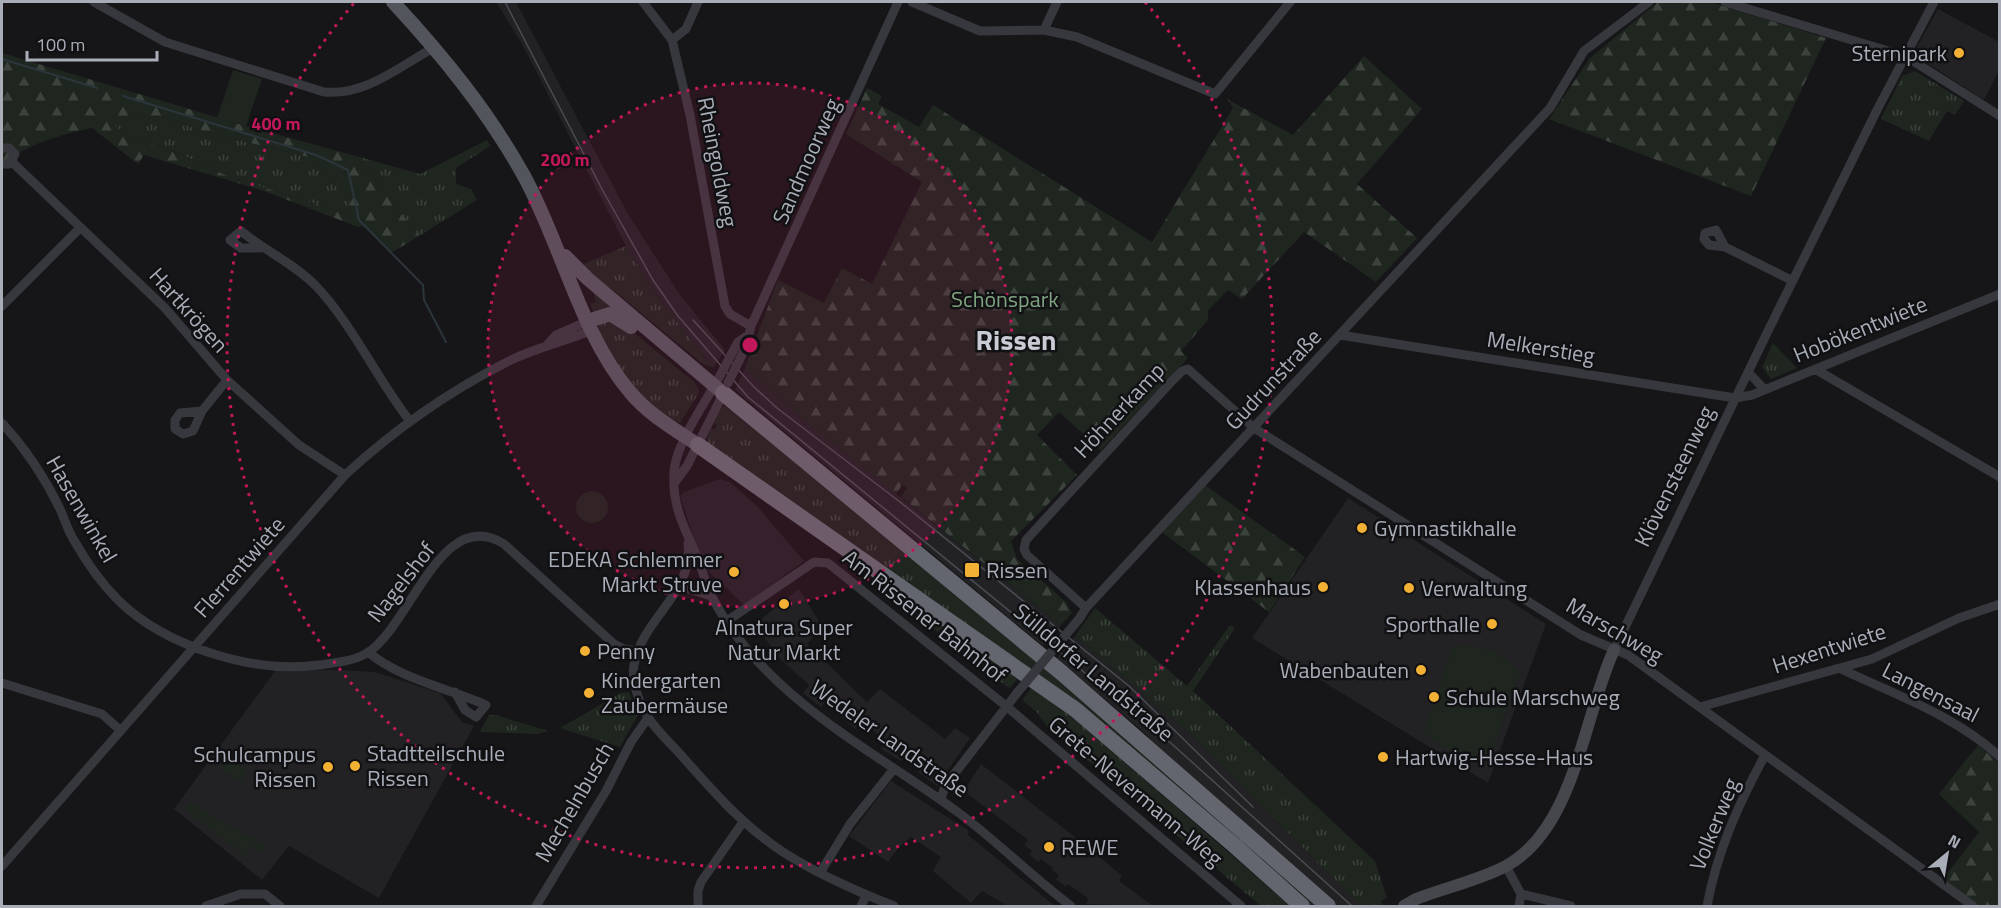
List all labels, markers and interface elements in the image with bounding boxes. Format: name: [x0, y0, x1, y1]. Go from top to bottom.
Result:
scale bar: [27, 24, 158, 62]
text: 100 m: [36, 31, 85, 58]
place label: Sternipark: [1851, 36, 1947, 70]
marker: Sternipark: [1952, 46, 1966, 60]
street label: Sandmoorweg: [763, 93, 849, 229]
street label: Rheingoldweg: [689, 94, 747, 230]
text: 400 m: [251, 110, 301, 137]
text: 200 m: [540, 146, 590, 173]
street label: Hartkrögen: [141, 260, 237, 360]
park label: Schönspark: [951, 282, 1059, 316]
street label: Hobökentwiete: [1788, 287, 1932, 371]
district label: Rissen: [976, 318, 1056, 361]
street label: Gudrunstraße: [1217, 320, 1329, 438]
street label: Melkerstieg: [1485, 322, 1597, 372]
centre of rings: [740, 335, 760, 355]
street label: Höhnerkamp: [1066, 354, 1172, 466]
street label: Klövensteenweg: [1625, 400, 1723, 552]
street label: Hasenwinkel: [38, 449, 126, 569]
street label: Flerrentwiete: [185, 509, 293, 625]
place label: Gymnastikhalle: [1374, 511, 1517, 545]
marker: Gymnastikhalle: [1355, 521, 1369, 535]
street label: Nagelshof: [359, 534, 444, 630]
street label: Am Rissener Bahnhof: [836, 541, 1015, 692]
place label: EDEKA Schlemmer Markt Struve: [548, 542, 722, 601]
place label: Rissen: [986, 553, 1048, 587]
marker: Rissen: [963, 561, 981, 579]
marker: EDEKA Schlemmer Markt Struve: [727, 565, 741, 579]
place label: Klassenhaus: [1194, 570, 1311, 604]
place label: Verwaltung: [1421, 571, 1527, 605]
marker: Klassenhaus: [1316, 580, 1330, 594]
marker: Verwaltung: [1402, 581, 1416, 595]
street label: Marschweg: [1560, 588, 1670, 672]
street label: Sülldorfer Landstraße: [1006, 594, 1182, 750]
marker: Alnatura Super Natur Markt: [777, 597, 791, 611]
place label: Sporthalle: [1385, 607, 1480, 641]
place label: Alnatura Super Natur Markt: [715, 610, 853, 669]
street label: Hexentwiete: [1768, 614, 1890, 682]
marker: Sporthalle: [1485, 617, 1499, 631]
place label: Penny: [597, 634, 656, 668]
marker: Penny: [578, 644, 592, 658]
place label: Wabenbauten: [1279, 653, 1409, 687]
street label: Langensaal: [1877, 653, 1985, 731]
place label: Kindergarten Zaubermäuse: [601, 663, 728, 722]
marker: Wabenbauten: [1414, 663, 1428, 677]
street label: Wedeler Landstraße: [804, 670, 976, 806]
place label: Schule Marschweg: [1446, 680, 1620, 714]
marker: Kindergarten Zaubermäuse: [582, 686, 596, 700]
marker: Schule Marschweg: [1427, 690, 1441, 704]
street label: Grete-Nevermann-Weg: [1041, 708, 1231, 874]
place label: Stadtteilschule Rissen: [367, 736, 505, 795]
street label: Mechelnbusch: [526, 736, 622, 868]
place label: Schulcampus Rissen: [193, 737, 316, 796]
place label: Hartwig-Hesse-Haus: [1395, 740, 1593, 774]
marker: Hartwig-Hesse-Haus: [1376, 750, 1390, 764]
marker: Stadtteilschule Rissen: [348, 759, 362, 773]
marker: Schulcampus Rissen: [321, 760, 335, 774]
street label: Volkerweg: [1680, 773, 1748, 875]
north arrow: [1917, 824, 1977, 884]
text: N: [1944, 828, 1965, 854]
place label: REWE: [1061, 830, 1118, 864]
marker: REWE: [1042, 840, 1056, 854]

